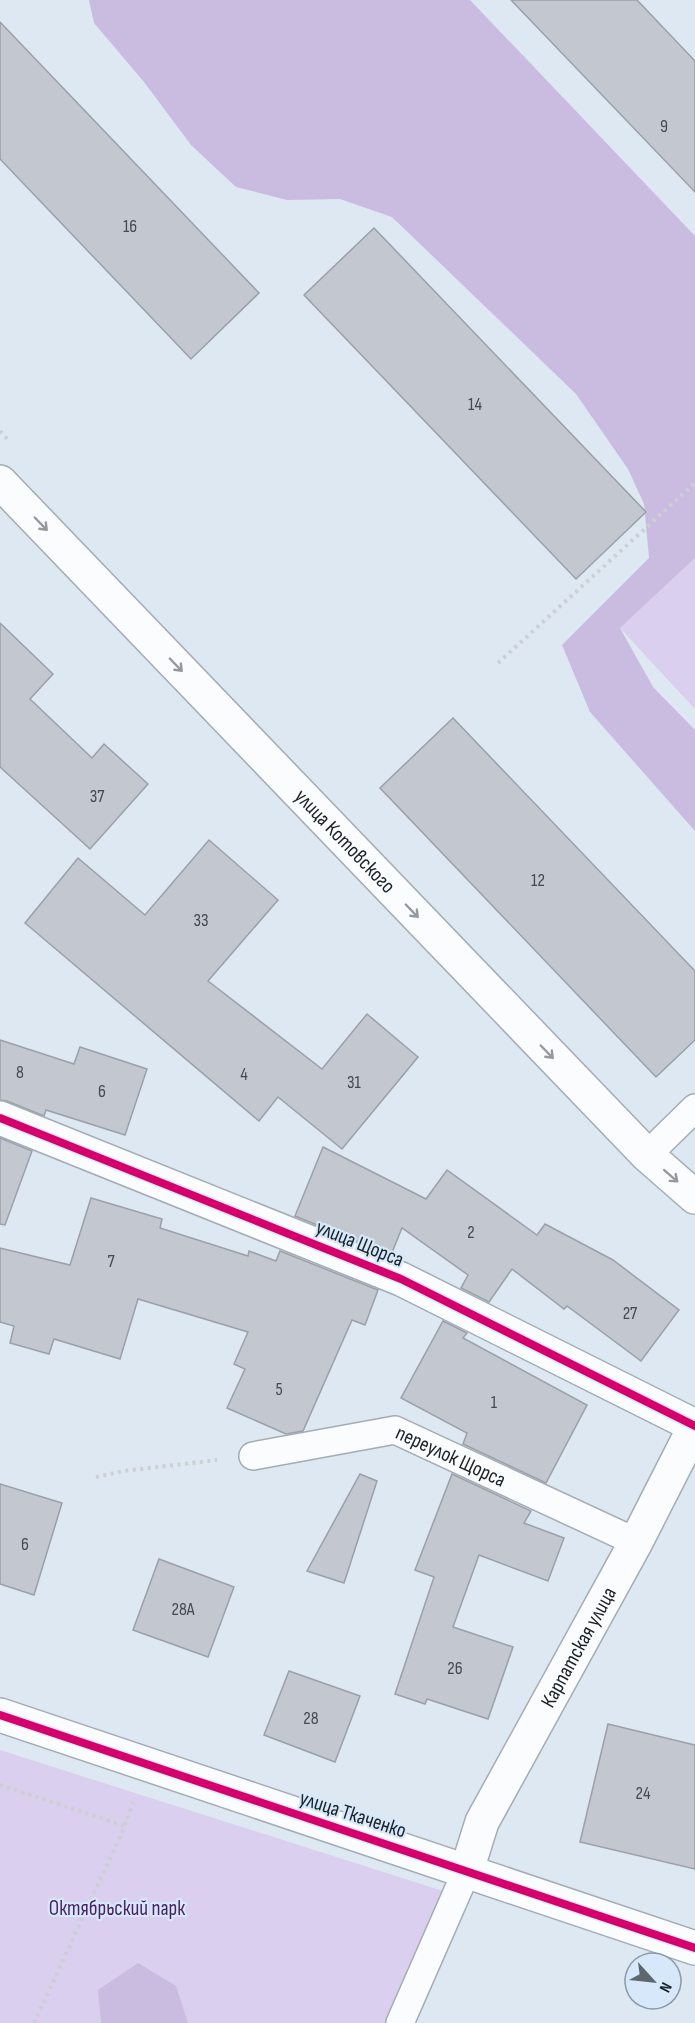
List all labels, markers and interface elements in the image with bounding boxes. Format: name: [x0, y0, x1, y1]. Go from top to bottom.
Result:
house number: 9: [660, 116, 668, 137]
house number: 16: [123, 216, 137, 237]
house number: 14: [468, 394, 482, 415]
one-way arrow: [33, 516, 48, 531]
one-way arrow: [168, 657, 183, 672]
street label: улица Котовского: [289, 784, 400, 899]
house number: 37: [90, 786, 105, 807]
house number: 12: [531, 870, 545, 891]
one-way arrow: [405, 904, 420, 919]
house number: 33: [193, 910, 209, 931]
one-way arrow: [540, 1044, 555, 1059]
house number: 8: [16, 1062, 24, 1083]
house number: 4: [240, 1064, 248, 1085]
house number: 31: [347, 1072, 362, 1093]
house number: 6: [98, 1081, 106, 1102]
one-way arrow: [663, 1169, 678, 1183]
street label: улица Щорса: [312, 1215, 407, 1272]
house number: 2: [467, 1222, 475, 1243]
house number: 7: [107, 1251, 115, 1272]
house number: 27: [623, 1303, 638, 1324]
house number: 5: [275, 1379, 283, 1400]
house number: 1: [491, 1392, 498, 1413]
street label: переулок Щорса: [392, 1420, 510, 1493]
house number: 6: [21, 1534, 29, 1555]
street label: Карпатская улица: [536, 1583, 622, 1712]
house number: 28А: [171, 1599, 195, 1620]
house number: 26: [447, 1658, 463, 1679]
house number: 28: [303, 1708, 319, 1729]
house number: 24: [636, 1783, 651, 1804]
street label: улица Ткаченко: [296, 1785, 409, 1843]
park label: Октябрьский парк: [49, 1896, 185, 1921]
north arrow: [623, 1951, 683, 2011]
text: N: [655, 1979, 675, 1995]

